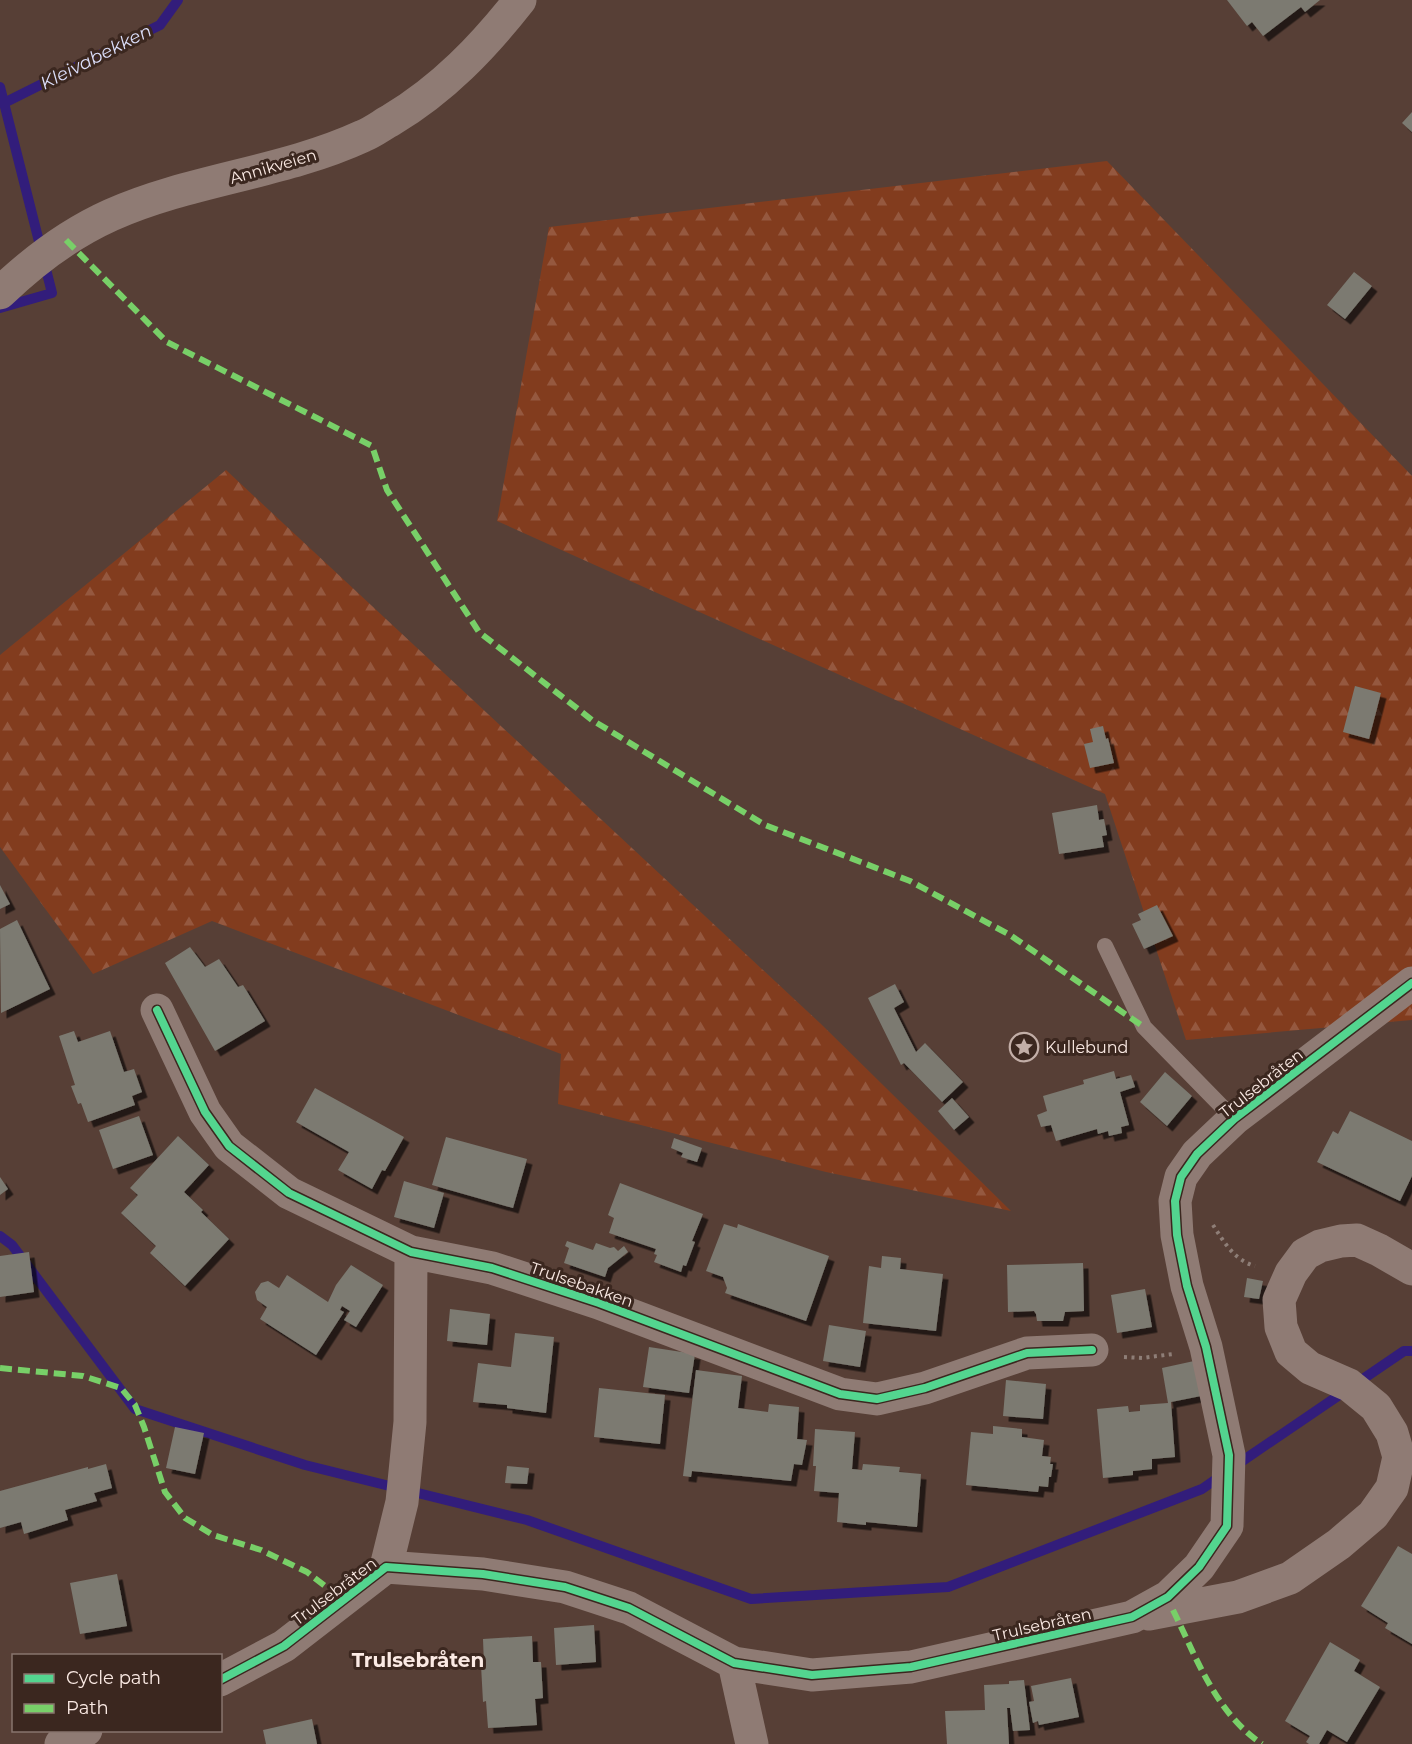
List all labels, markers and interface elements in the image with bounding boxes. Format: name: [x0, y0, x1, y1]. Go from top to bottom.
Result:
water label: Kleivabekken: [37, 19, 155, 95]
street label: Annikveien: [228, 145, 319, 188]
place icon: Kullebund: [1008, 1031, 1040, 1063]
place label: Kullebund: [1045, 1038, 1128, 1057]
street label: Trulsebråten: [1216, 1045, 1307, 1122]
street label: Trulsebakken: [528, 1258, 636, 1311]
street label: Trulsebråten: [288, 1554, 380, 1629]
street label: Trulsebråten: [991, 1604, 1093, 1645]
district label: Trulsebråten: [352, 1648, 484, 1672]
legend: [12, 1654, 222, 1732]
text: Cycle path: [66, 1667, 161, 1689]
text: Path: [66, 1697, 109, 1719]

